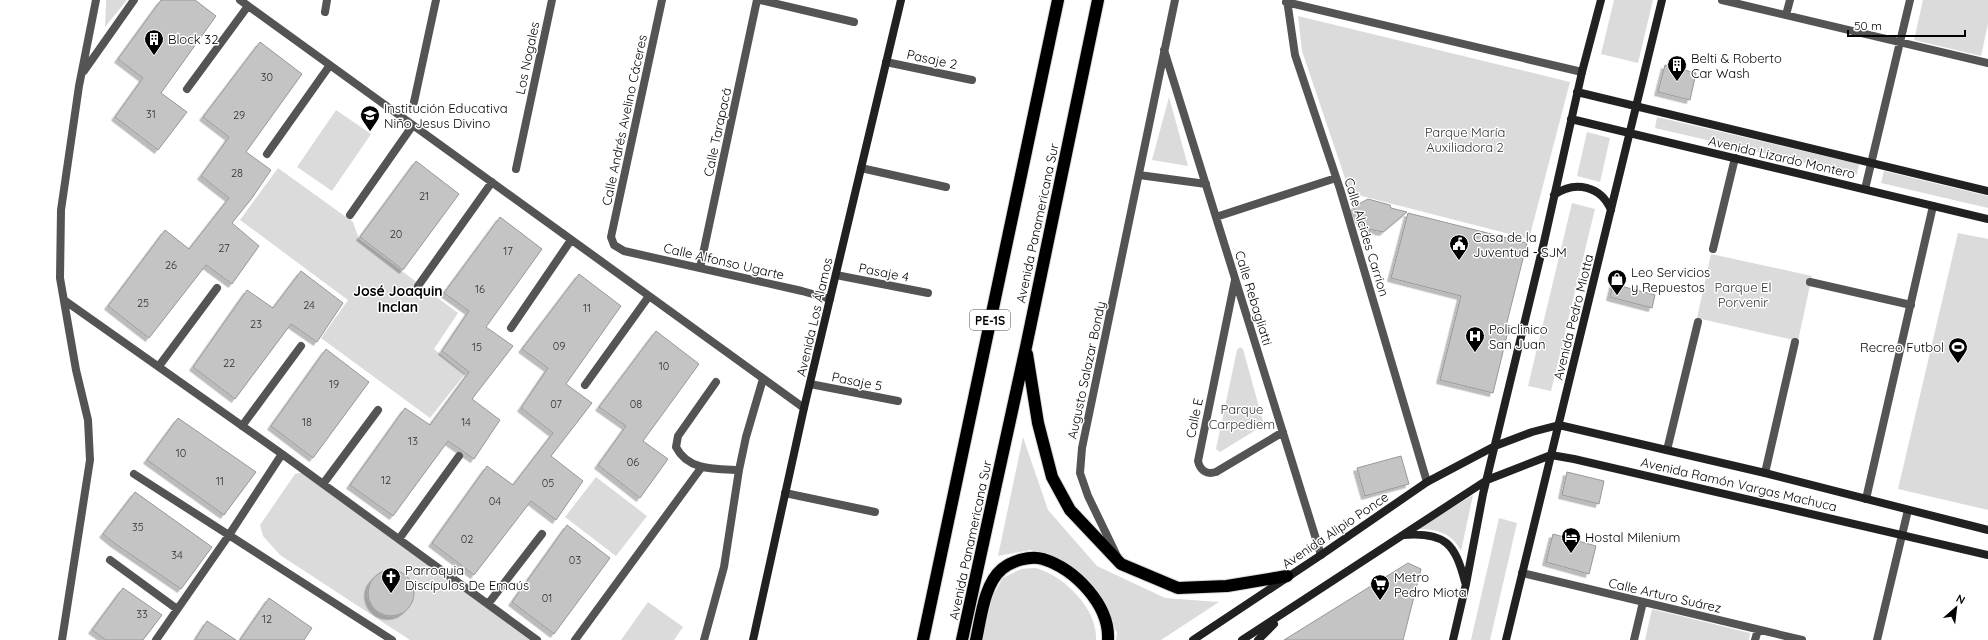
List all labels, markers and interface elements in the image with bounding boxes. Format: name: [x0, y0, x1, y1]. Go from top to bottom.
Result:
scale bar: [1848, 12, 1965, 38]
text: 50 m: [1854, 18, 1882, 33]
street label: Los Nogales: [511, 20, 543, 96]
building icon: Block 32: [143, 28, 165, 56]
place label: Block 32: [168, 31, 218, 47]
street label: Calle Andrés Avelino Cáceres: [598, 33, 650, 207]
street label: Pasaje 2: [905, 46, 959, 72]
place label: Belti & Roberto Car Wash: [1691, 50, 1782, 81]
building icon: Belti & Roberto Car Wash: [1666, 54, 1688, 82]
house number: 30: [261, 70, 273, 84]
street label: Calle Tarapacá: [700, 86, 734, 178]
place label: Institución Educativa Niño Jesus Divino: [384, 100, 508, 131]
school or university icon: Institución Educativa Niño Jesus Divino: [359, 104, 381, 132]
house number: 31: [146, 107, 156, 121]
house number: 29: [233, 108, 245, 122]
park label: Parque María Auxiliadora 2: [1425, 124, 1505, 155]
street label: Avenida Lizardo Montero: [1707, 132, 1857, 182]
street label: Avenida Panamericana Sur: [1012, 142, 1062, 304]
house number: 28: [231, 166, 243, 180]
street label: Calle Alcides Carrion: [1341, 176, 1393, 298]
house number: 21: [419, 189, 429, 203]
house number: 20: [390, 227, 402, 241]
place label: Casa de la Juventud - SJM: [1473, 229, 1567, 260]
public building icon: Casa de la Juventud - SJM: [1448, 233, 1470, 261]
street label: Calle Alfonso Ugarte: [662, 239, 786, 283]
house number: 27: [218, 241, 230, 255]
house number: 17: [503, 244, 513, 258]
street label: Calle Rebagliatti: [1232, 249, 1276, 347]
street label: Avenida Pedro Miotta: [1550, 253, 1596, 381]
street label: Avenida Los Álamos: [793, 256, 835, 378]
house number: 26: [165, 258, 177, 272]
street label: Pasaje 4: [857, 259, 911, 285]
place label: Leo Servicios y Repuestos: [1631, 264, 1710, 295]
shop icon: Leo Servicios y Repuestos: [1606, 268, 1628, 296]
park label: Parque El Porvenir: [1715, 279, 1771, 310]
district label: José Joaquin Inclan: [353, 282, 443, 316]
house number: 16: [475, 282, 485, 296]
house number: 25: [137, 296, 149, 310]
house number: 24: [303, 298, 315, 312]
street label: Augusto Salazar Bondy: [1064, 300, 1108, 440]
house number: 11: [583, 301, 591, 315]
road number: PE-1S: [970, 310, 1010, 330]
house number: 23: [250, 317, 262, 331]
place label: Policlinico San Juan: [1489, 321, 1548, 352]
hospital icon: Policlinico San Juan: [1464, 325, 1486, 353]
sports icon: Recreo Futbol: [1947, 336, 1969, 364]
house number: 09: [553, 339, 565, 353]
place label: Recreo Futbol: [1860, 339, 1944, 355]
house number: 15: [472, 340, 482, 354]
house number: 22: [223, 356, 235, 370]
house number: 10: [659, 359, 669, 373]
street label: Pasaje 5: [830, 368, 884, 394]
house number: 19: [329, 377, 339, 391]
house number: 07: [550, 397, 562, 411]
house number: 08: [630, 397, 642, 411]
street label: Calle E: [1182, 397, 1206, 439]
park label: Parque Carpediem: [1209, 401, 1275, 432]
house number: 18: [302, 415, 312, 429]
house number: 14: [461, 415, 471, 429]
house number: 13: [408, 434, 418, 448]
house number: 10: [176, 446, 186, 460]
street label: Avenida Ramón Vargas Machuca: [1639, 454, 1839, 514]
house number: 06: [627, 455, 639, 469]
street label: Avenida Panamericana Sur: [945, 459, 995, 621]
house number: 12: [381, 473, 391, 487]
house number: 11: [216, 474, 224, 488]
house number: 05: [542, 476, 554, 490]
street label: Avenida Alipio Ponce: [1279, 488, 1391, 572]
house number: 04: [489, 494, 501, 508]
house number: 35: [132, 520, 144, 534]
hotel icon: Hostal Milenium: [1560, 526, 1582, 554]
place label: Hostal Milenium: [1585, 529, 1680, 545]
house number: 02: [461, 532, 473, 546]
house number: 34: [171, 548, 183, 562]
house number: 03: [569, 553, 581, 567]
place label: Parroquia Discípulos De Emaús: [405, 562, 529, 593]
church icon: Parroquia Discípulos De Emaús: [380, 566, 402, 594]
place label: Metro Pedro Miota: [1394, 569, 1467, 600]
supermarket icon: Metro Pedro Miota: [1369, 573, 1391, 601]
street label: Calle Arturo Suárez: [1607, 574, 1723, 616]
north arrow: [1936, 588, 1976, 628]
house number: 01: [542, 591, 552, 605]
text: N: [1954, 591, 1968, 607]
house number: 33: [136, 607, 148, 621]
house number: 12: [262, 612, 272, 626]

